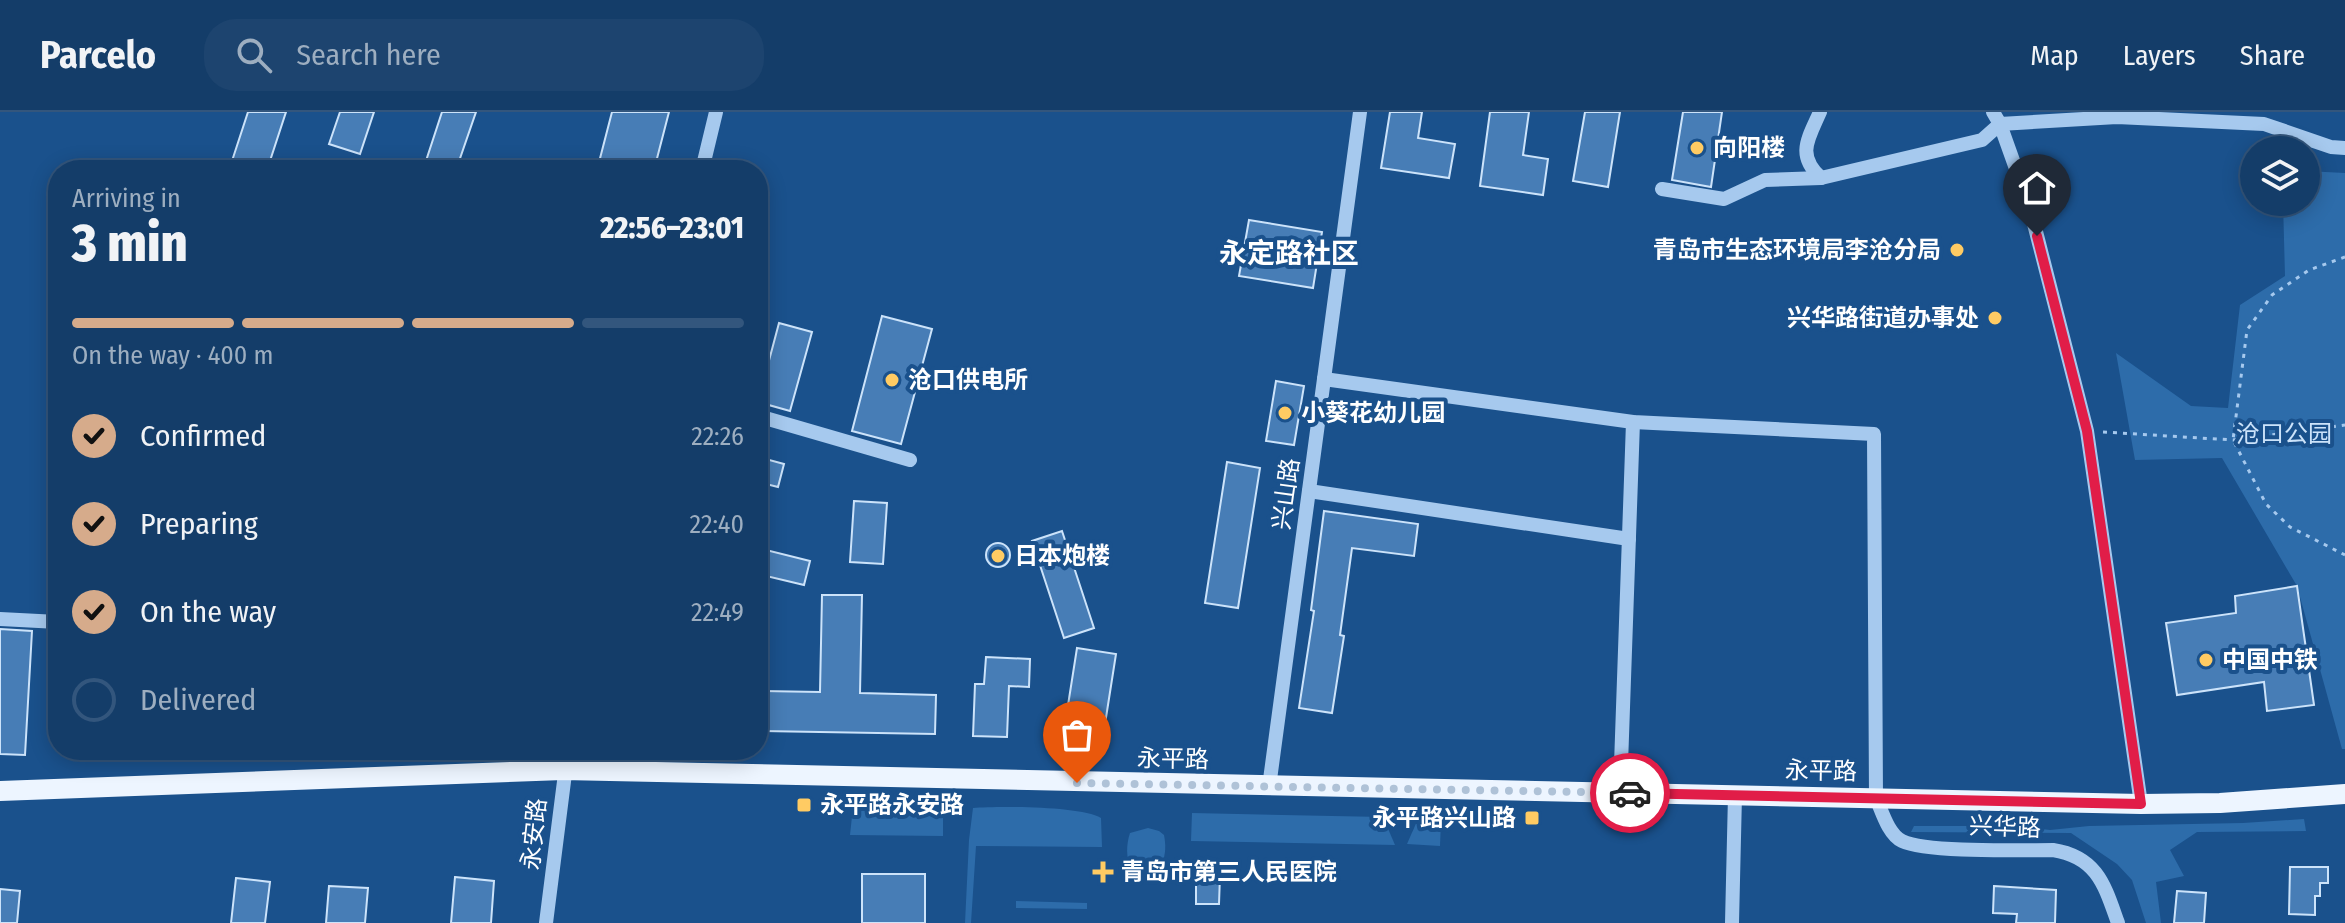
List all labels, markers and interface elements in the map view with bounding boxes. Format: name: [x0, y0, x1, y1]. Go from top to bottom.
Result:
search box: [204, 19, 764, 91]
text: Parcelo: [40, 32, 156, 78]
icon: search: [232, 33, 276, 77]
text: Search here: [296, 37, 441, 73]
text: Map: [2030, 39, 2079, 72]
text: Layers: [2123, 39, 2196, 72]
text: Share: [2240, 39, 2305, 72]
place label: 向阳楼: [1713, 134, 1785, 162]
map controls: [2240, 136, 2320, 216]
button: layers: [2240, 136, 2320, 216]
marker: 向阳楼: [1688, 139, 1706, 157]
pin: [2003, 154, 2071, 236]
icon: home: [2015, 166, 2059, 210]
text: Arriving in: [72, 183, 181, 214]
text: 22:56–23:01: [600, 210, 744, 246]
text: 3 min: [72, 212, 188, 275]
place label: 青岛市生态环境局李沧分局: [1653, 236, 1941, 264]
district label: 永定路社区: [1219, 237, 1359, 270]
marker: 青岛市生态环境局李沧分局: [1948, 241, 1966, 259]
place label: 兴华路街道办事处: [1787, 304, 1979, 332]
marker: 兴华路街道办事处: [1986, 309, 2004, 327]
text: On the way · 400 m: [72, 340, 273, 371]
place label: 沧口供电所: [908, 366, 1028, 394]
marker: 沧口供电所: [883, 371, 901, 389]
place label: 小葵花幼儿园: [1301, 399, 1445, 427]
marker: 小葵花幼儿园: [1276, 404, 1294, 422]
icon: check: [72, 414, 116, 458]
text: Confirmed: [140, 418, 266, 454]
park label: 沧口公园: [2236, 420, 2332, 448]
text: 22:26: [691, 421, 744, 452]
street label: 兴山路: [1267, 456, 1305, 532]
icon: check: [72, 502, 116, 546]
text: Preparing: [140, 506, 258, 542]
text: 22:40: [690, 509, 744, 540]
place label: 日本炮楼: [1014, 542, 1110, 570]
marker: 日本炮楼: [989, 547, 1007, 565]
icon: check: [72, 590, 116, 634]
text: On the way: [140, 594, 276, 630]
text: 22:49: [691, 597, 744, 628]
place label: 中国中铁: [2222, 646, 2318, 674]
marker: 中国中铁: [2197, 651, 2215, 669]
text: Delivered: [140, 682, 256, 718]
pin: [1043, 701, 1111, 783]
icon: bag: [1055, 713, 1099, 757]
street label: 永平路: [1137, 744, 1209, 774]
courier: [1590, 753, 1670, 833]
street label: 永平路: [1785, 756, 1857, 786]
icon: car: [1608, 771, 1652, 815]
place label: 永平路永安路: [820, 791, 964, 819]
marker: 永平路永安路: [795, 796, 813, 814]
street label: 永安路: [516, 797, 552, 871]
place label: 永平路兴山路: [1372, 804, 1516, 832]
marker: 永平路兴山路: [1523, 809, 1541, 827]
street label: 兴华路: [1969, 812, 2041, 842]
place label: 青岛市第三人民医院: [1121, 858, 1337, 886]
marker: 青岛市第三人民医院: [1092, 861, 1114, 883]

